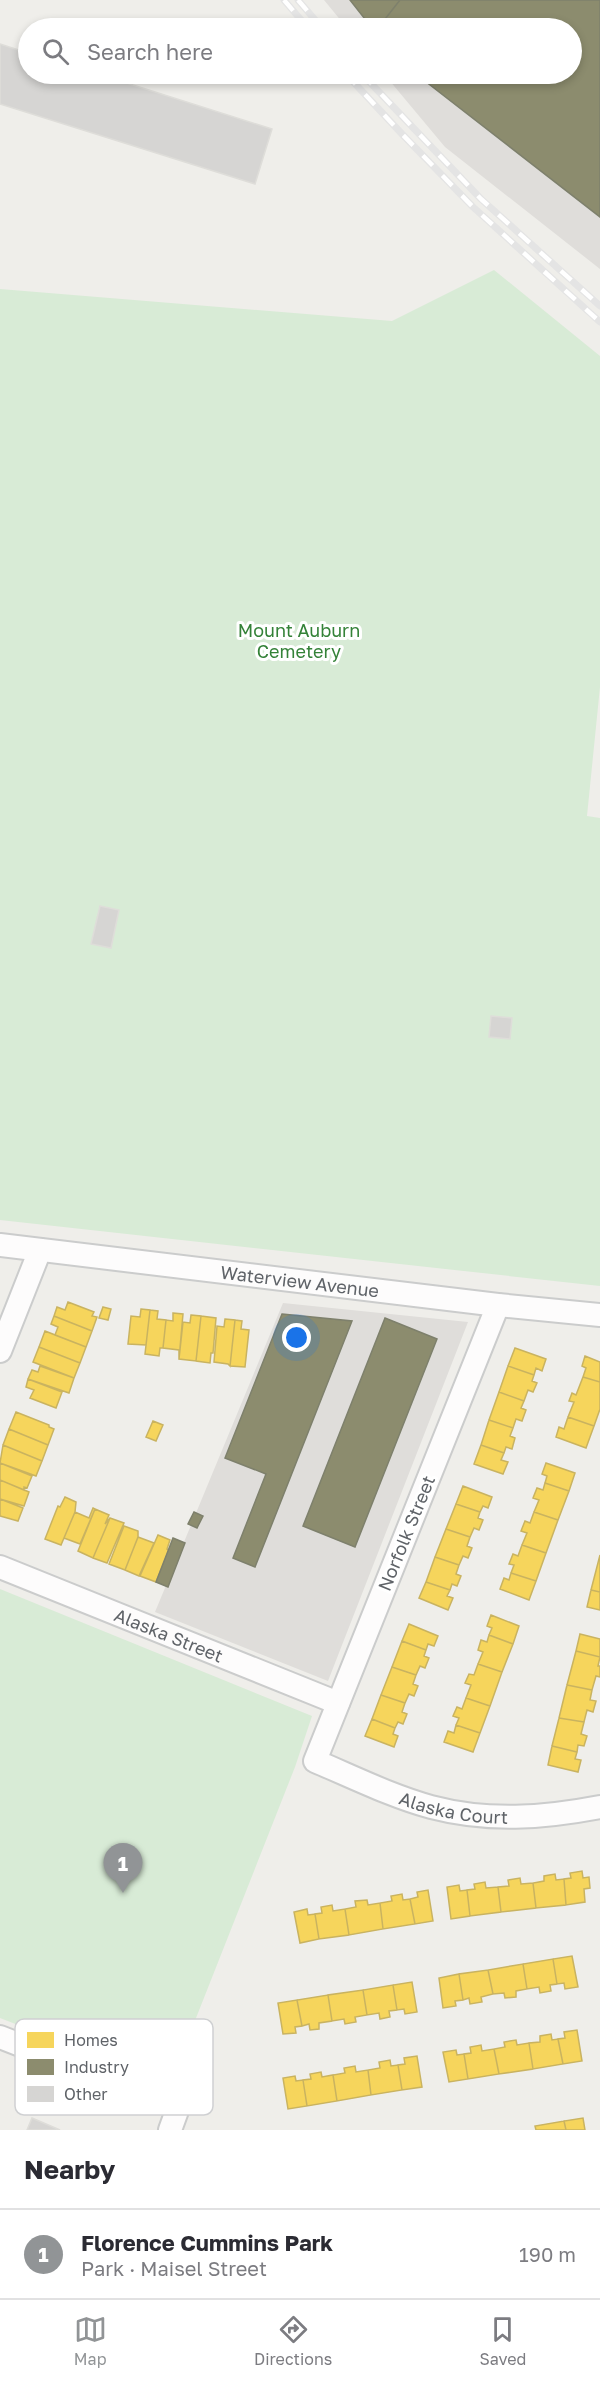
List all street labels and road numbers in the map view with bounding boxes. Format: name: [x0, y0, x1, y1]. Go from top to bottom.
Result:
street label: Waterview Avenue: [219, 1261, 380, 1302]
street label: Norfolk Street: [373, 1472, 439, 1594]
street label: Alaska Street: [111, 1603, 226, 1667]
street label: Alaska Court: [396, 1787, 508, 1828]

